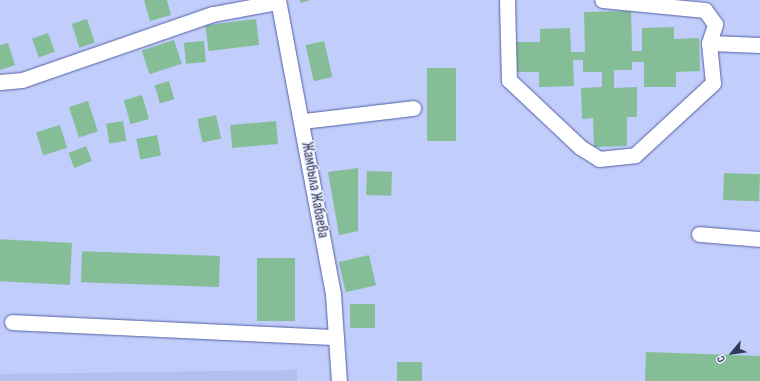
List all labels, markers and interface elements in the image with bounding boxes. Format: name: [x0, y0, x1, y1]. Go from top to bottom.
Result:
street label: Жамбыла Жабаева: [298, 141, 332, 239]
north arrow: [712, 333, 752, 373]
text: С: [714, 353, 728, 365]

